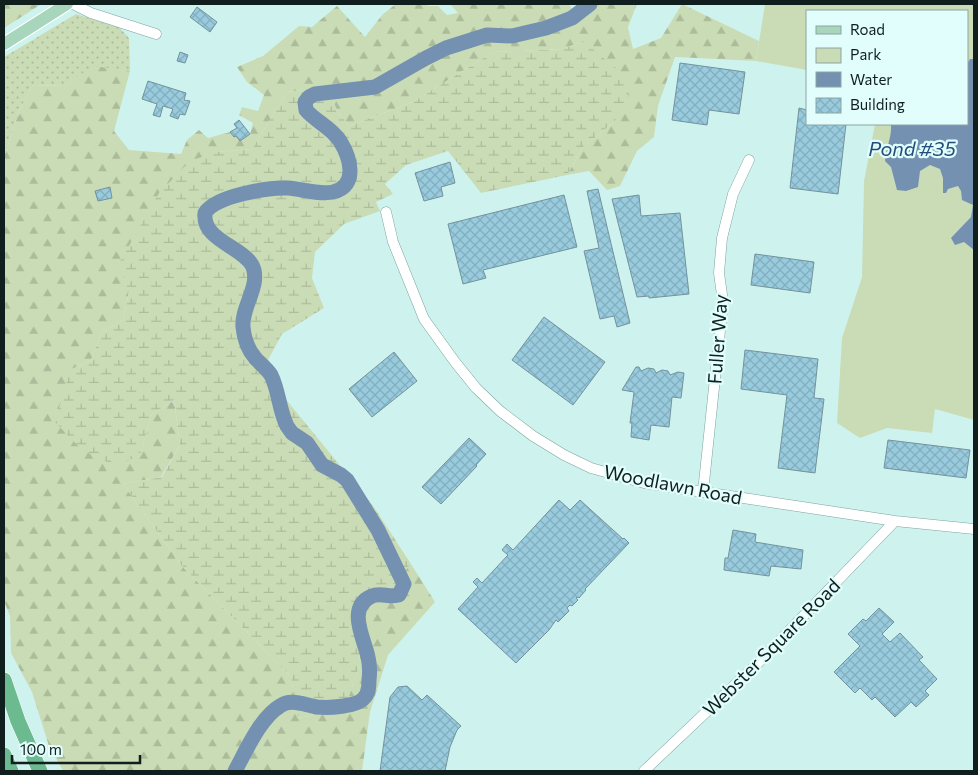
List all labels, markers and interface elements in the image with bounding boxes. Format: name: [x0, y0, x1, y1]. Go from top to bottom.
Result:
legend: [806, 10, 968, 125]
text: Road: [850, 20, 885, 38]
text: Park: [850, 45, 881, 63]
text: Water: [850, 70, 892, 88]
text: Building: [850, 95, 905, 113]
water label: Pond #35: [868, 136, 956, 160]
street label: Fuller Way: [702, 293, 732, 385]
street label: Woodlawn Road: [602, 459, 744, 509]
street label: Webster Square Road: [698, 574, 844, 720]
scale bar: [12, 732, 140, 764]
text: 100 m: [20, 740, 62, 758]

